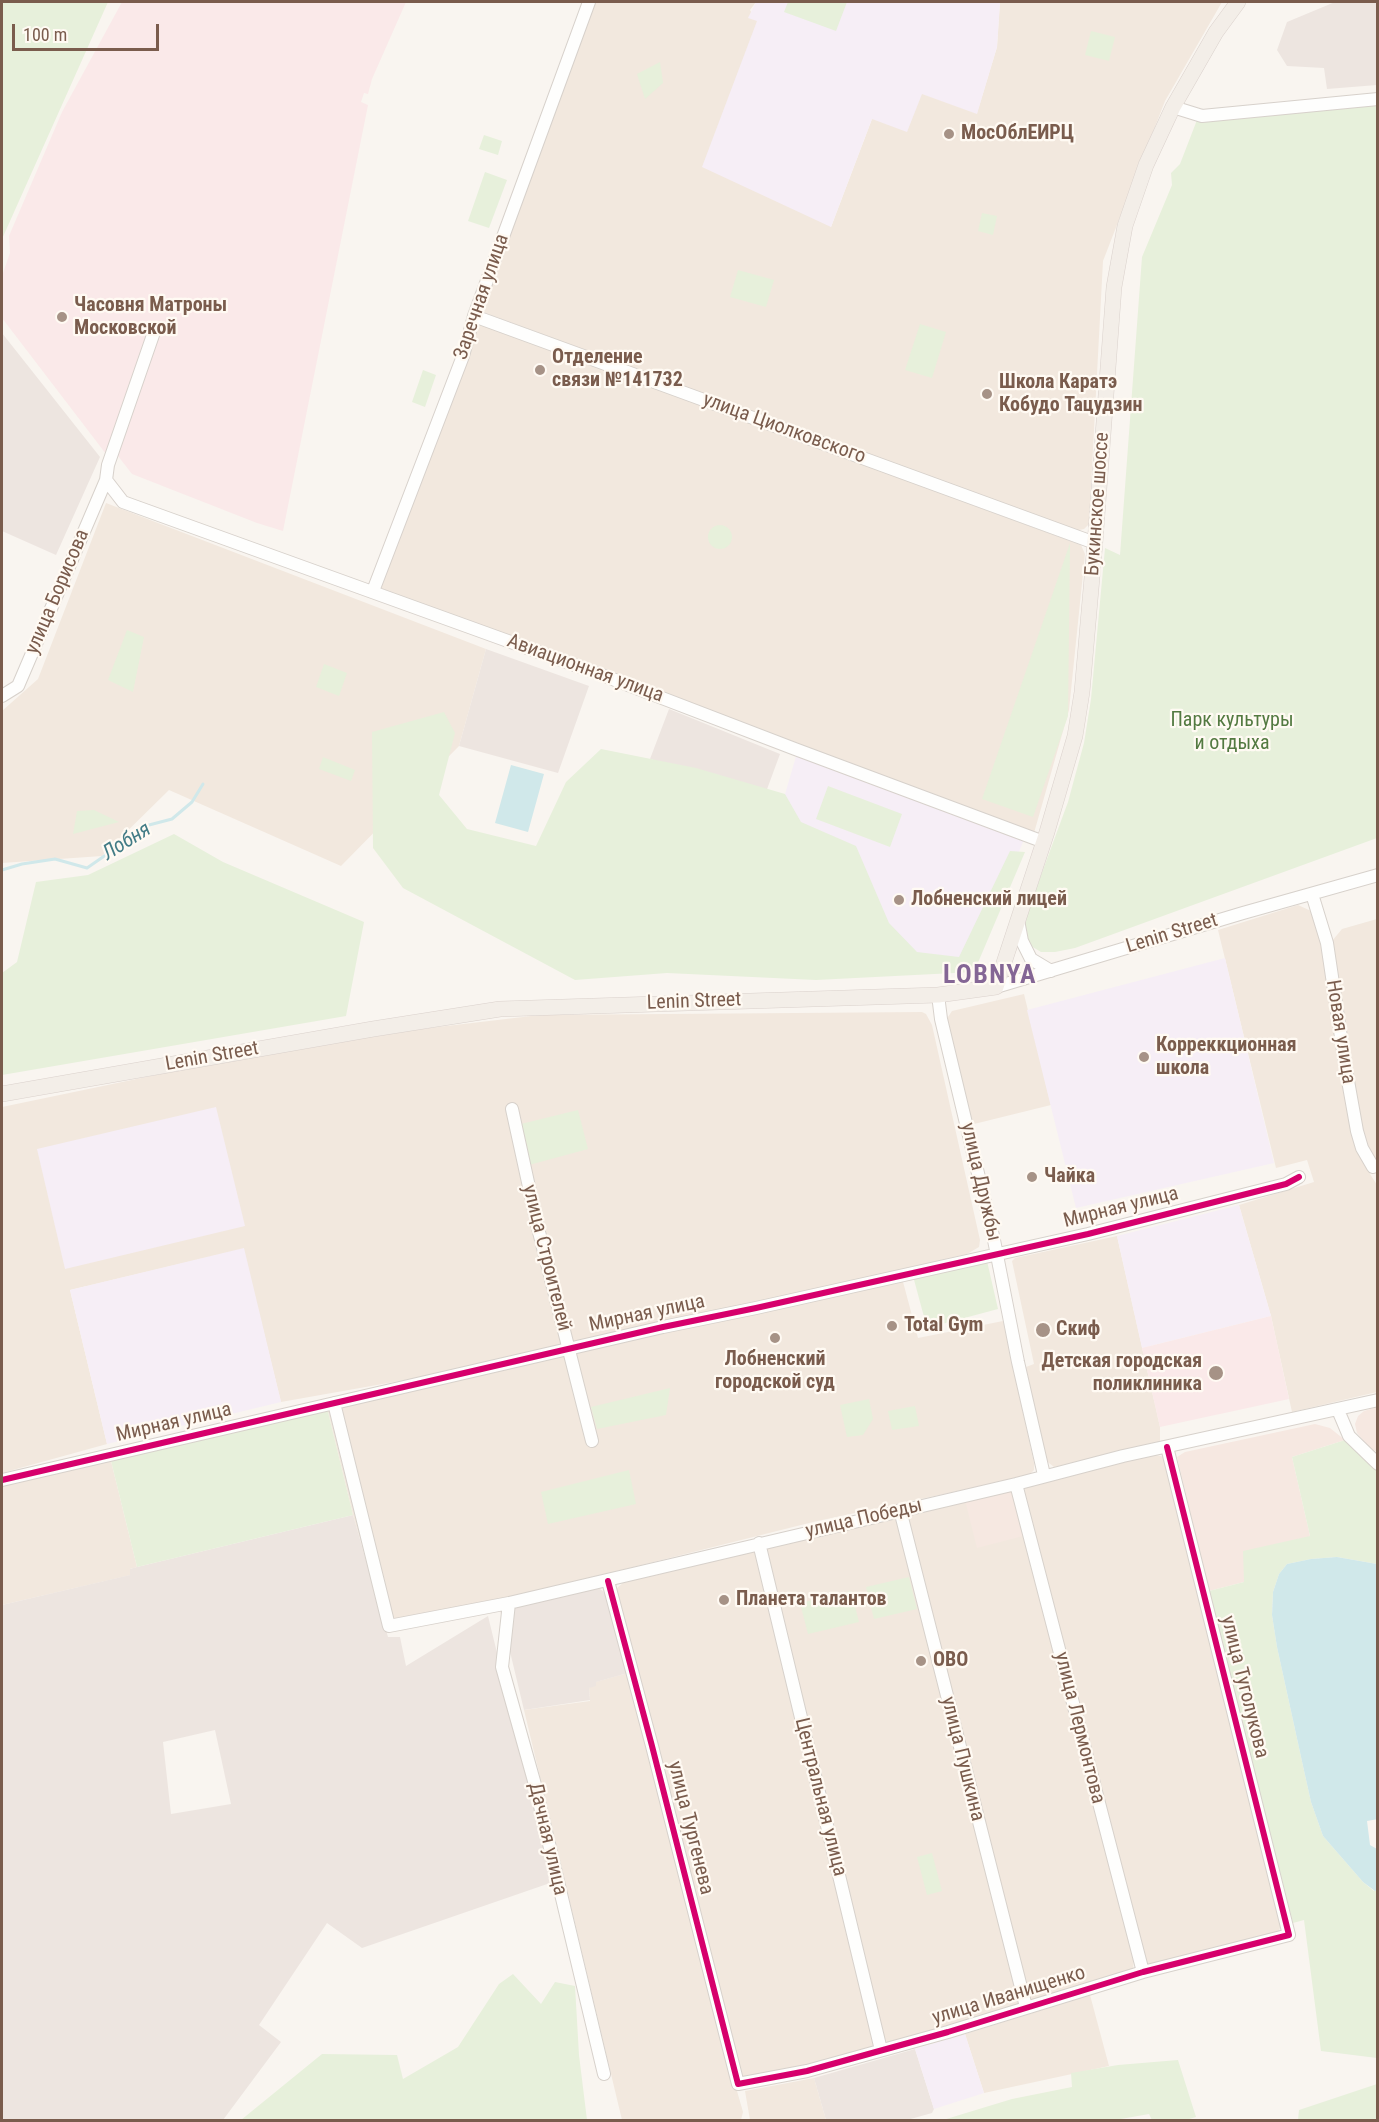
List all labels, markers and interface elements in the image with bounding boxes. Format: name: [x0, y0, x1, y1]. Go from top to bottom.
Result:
scale bar: [15, 12, 162, 50]
text: 100 m: [23, 24, 67, 45]
place label: МосОблЕИРЦ: [961, 122, 1074, 146]
marker: МосОблЕИРЦ: [942, 127, 956, 141]
street label: Заречная улица: [449, 231, 515, 363]
place label: Часовня Матроны Московской: [74, 294, 227, 341]
marker: Часовня Матроны Московской: [55, 310, 69, 324]
place label: Отделение связи №141732: [552, 346, 683, 393]
marker: Отделение связи №141732: [533, 363, 547, 377]
place label: Школа Каратэ Кобудо Тацудзин: [999, 371, 1142, 418]
marker: Школа Каратэ Кобудо Тацудзин: [980, 387, 994, 401]
street label: улица Циолковского: [699, 388, 869, 470]
street label: Букинское шоссе: [1081, 431, 1115, 577]
street label: улица Борисова: [21, 526, 95, 658]
street label: Авиационная улица: [504, 630, 666, 708]
park label: Парк культуры и отдыха: [1170, 709, 1294, 756]
water label: Лобня: [98, 817, 156, 867]
place label: Лобненский лицей: [911, 888, 1067, 912]
marker: Лобненский лицей: [892, 893, 906, 907]
street label: Lenin Street: [1123, 909, 1221, 959]
district label: LOBNYA: [943, 960, 1037, 992]
street label: Новая улица: [1320, 978, 1360, 1086]
street label: Lenin Street: [646, 988, 742, 1016]
place label: Корреккционная школа: [1156, 1034, 1297, 1081]
street label: Lenin Street: [163, 1037, 261, 1077]
marker: Корреккционная школа: [1137, 1050, 1151, 1064]
street label: улица Дружбы: [955, 1120, 1005, 1244]
place label: Чайка: [1044, 1165, 1095, 1189]
marker: Чайка: [1025, 1170, 1039, 1184]
street label: улица Строителей: [516, 1182, 576, 1334]
street label: Мирная улица: [1061, 1182, 1181, 1234]
street label: Мирная улица: [587, 1290, 707, 1338]
place label: Total Gym: [904, 1314, 983, 1338]
place label: Скиф: [1056, 1318, 1100, 1342]
marker: Total Gym: [885, 1319, 899, 1333]
marker: Скиф: [1034, 1321, 1052, 1339]
marker: Лобненский городской суд: [768, 1331, 782, 1345]
place label: Лобненский городской суд: [715, 1348, 835, 1395]
place label: Детская городская поликлиника: [1042, 1350, 1202, 1397]
marker: Детская городская поликлиника: [1207, 1364, 1225, 1382]
street label: Мирная улица: [114, 1398, 234, 1448]
street label: улица Победы: [803, 1494, 925, 1544]
place label: Планета талантов: [736, 1588, 887, 1612]
marker: Планета талантов: [717, 1593, 731, 1607]
street label: улица Туголукова: [1215, 1613, 1273, 1761]
place label: ОВО: [933, 1649, 968, 1673]
street label: улица Лермонтова: [1049, 1650, 1109, 1806]
marker: ОВО: [914, 1654, 928, 1668]
street label: улица Пушкина: [935, 1694, 989, 1824]
street label: Центральная улица: [789, 1715, 851, 1879]
street label: улица Тургенева: [662, 1759, 718, 1897]
street label: Дачная улица: [522, 1780, 572, 1898]
street label: улица Иванищенко: [929, 1961, 1089, 2031]

